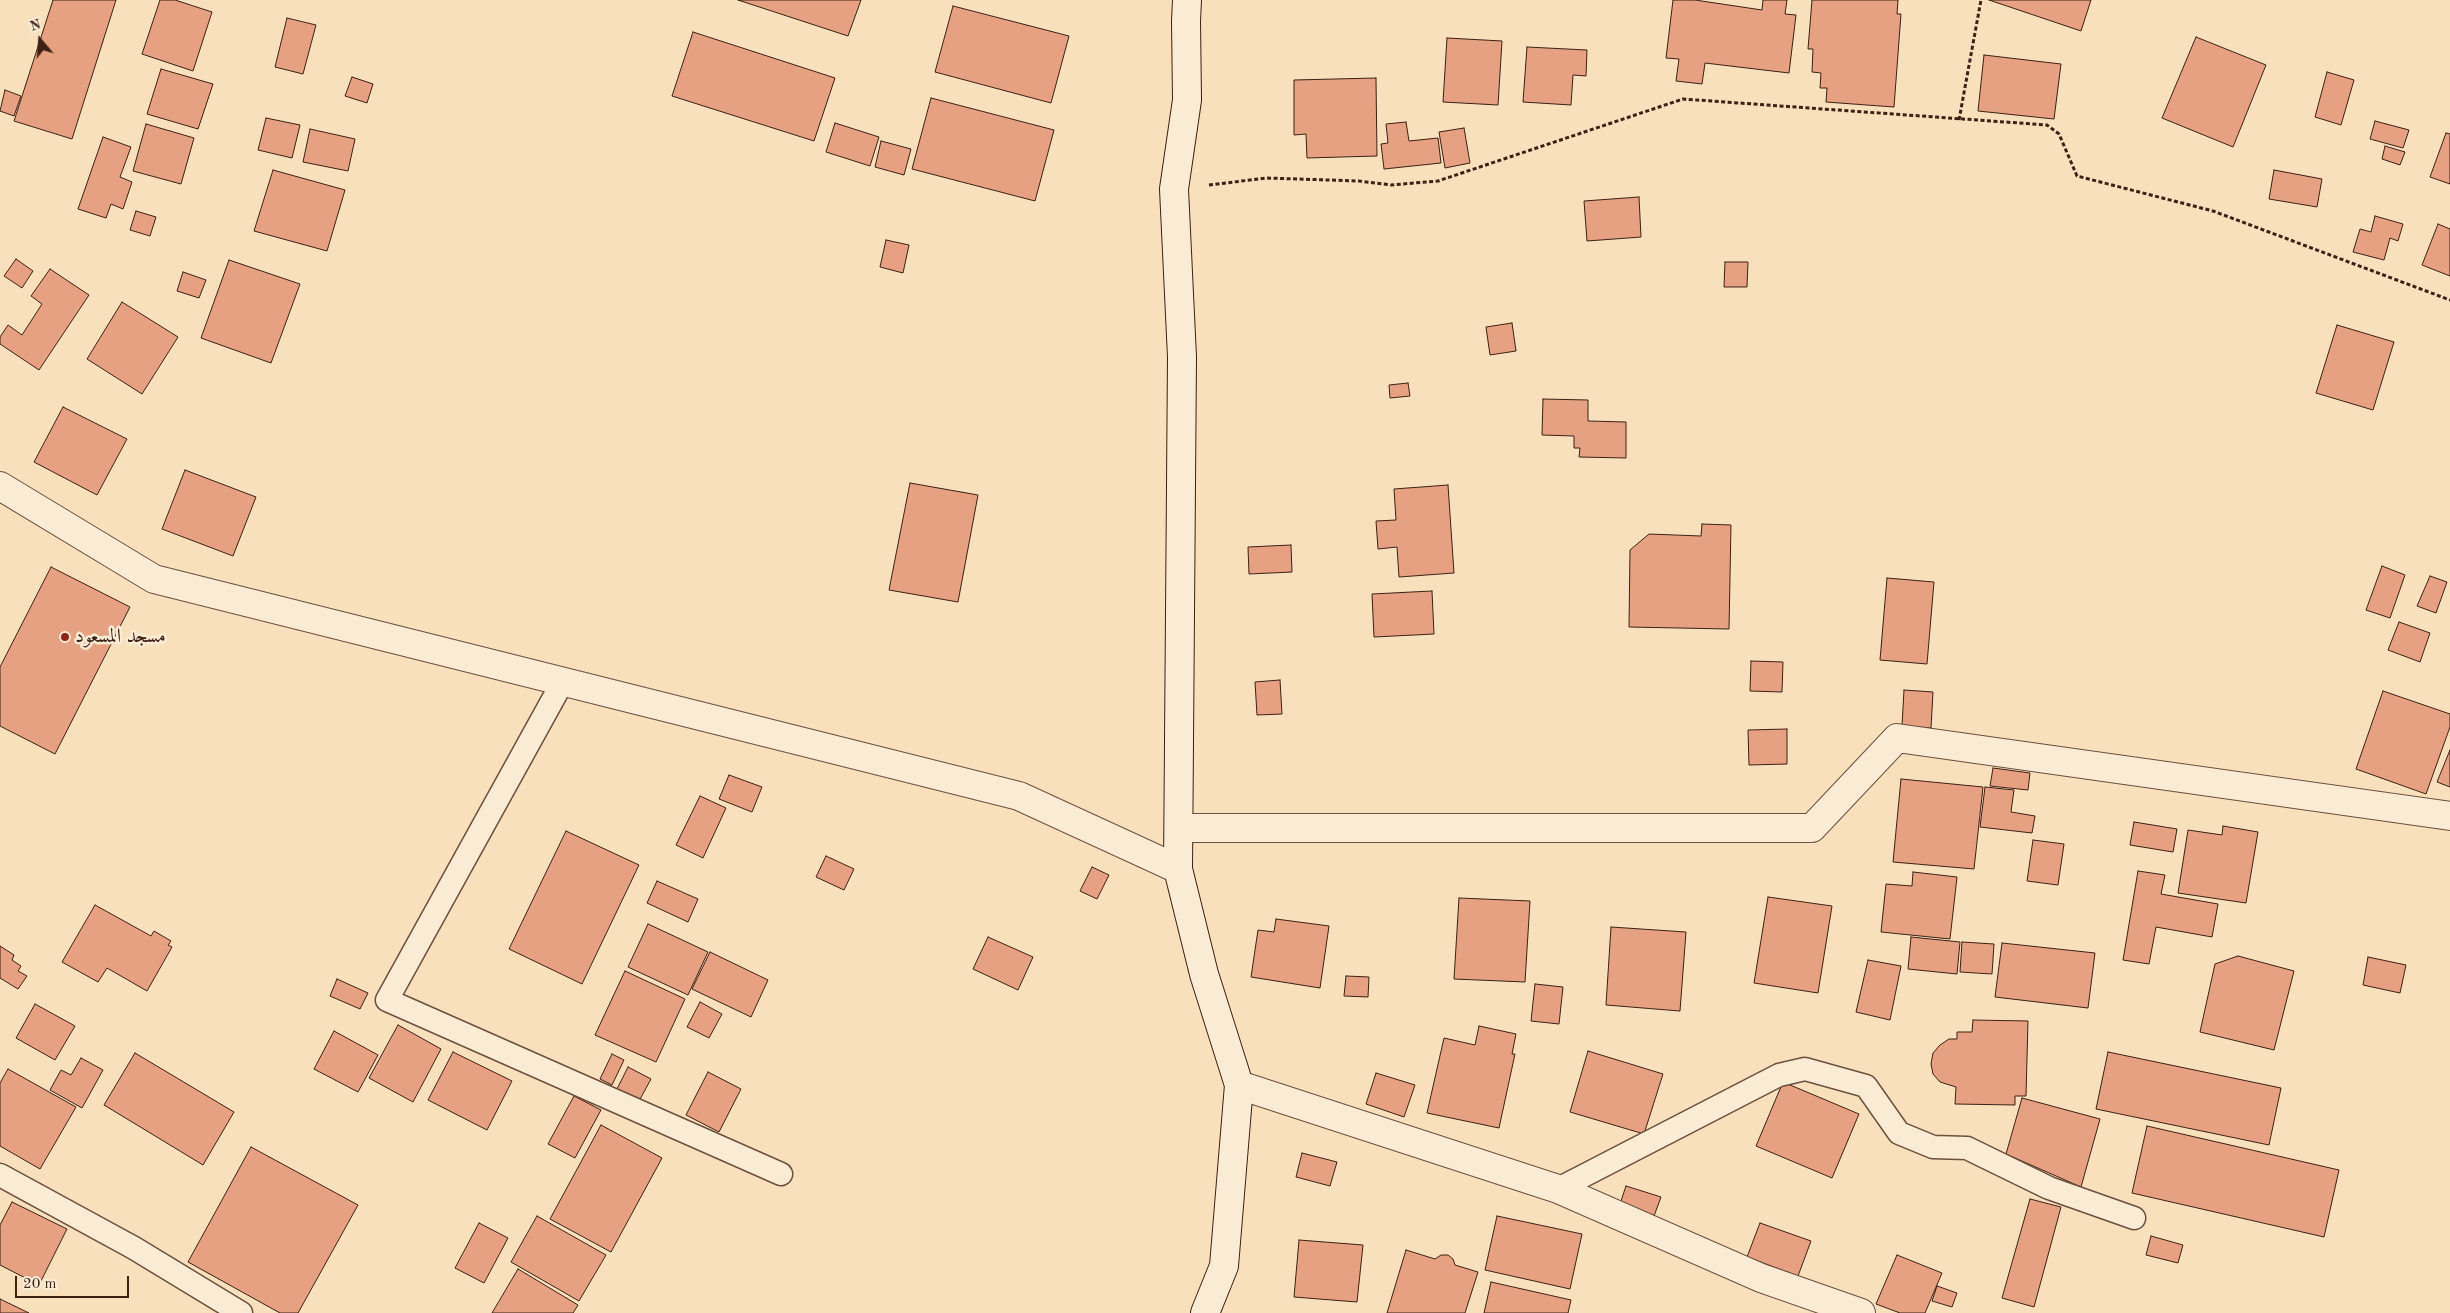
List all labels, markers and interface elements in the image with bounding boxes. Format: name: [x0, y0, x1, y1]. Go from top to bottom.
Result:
north arrow: [15, 15, 65, 65]
text: N: [28, 17, 43, 34]
place label: مسجد المسعود: [75, 625, 166, 649]
marker: مسجد المسعود: [59, 631, 71, 643]
scale bar: [18, 1266, 131, 1298]
text: 20 m: [23, 1277, 57, 1292]

